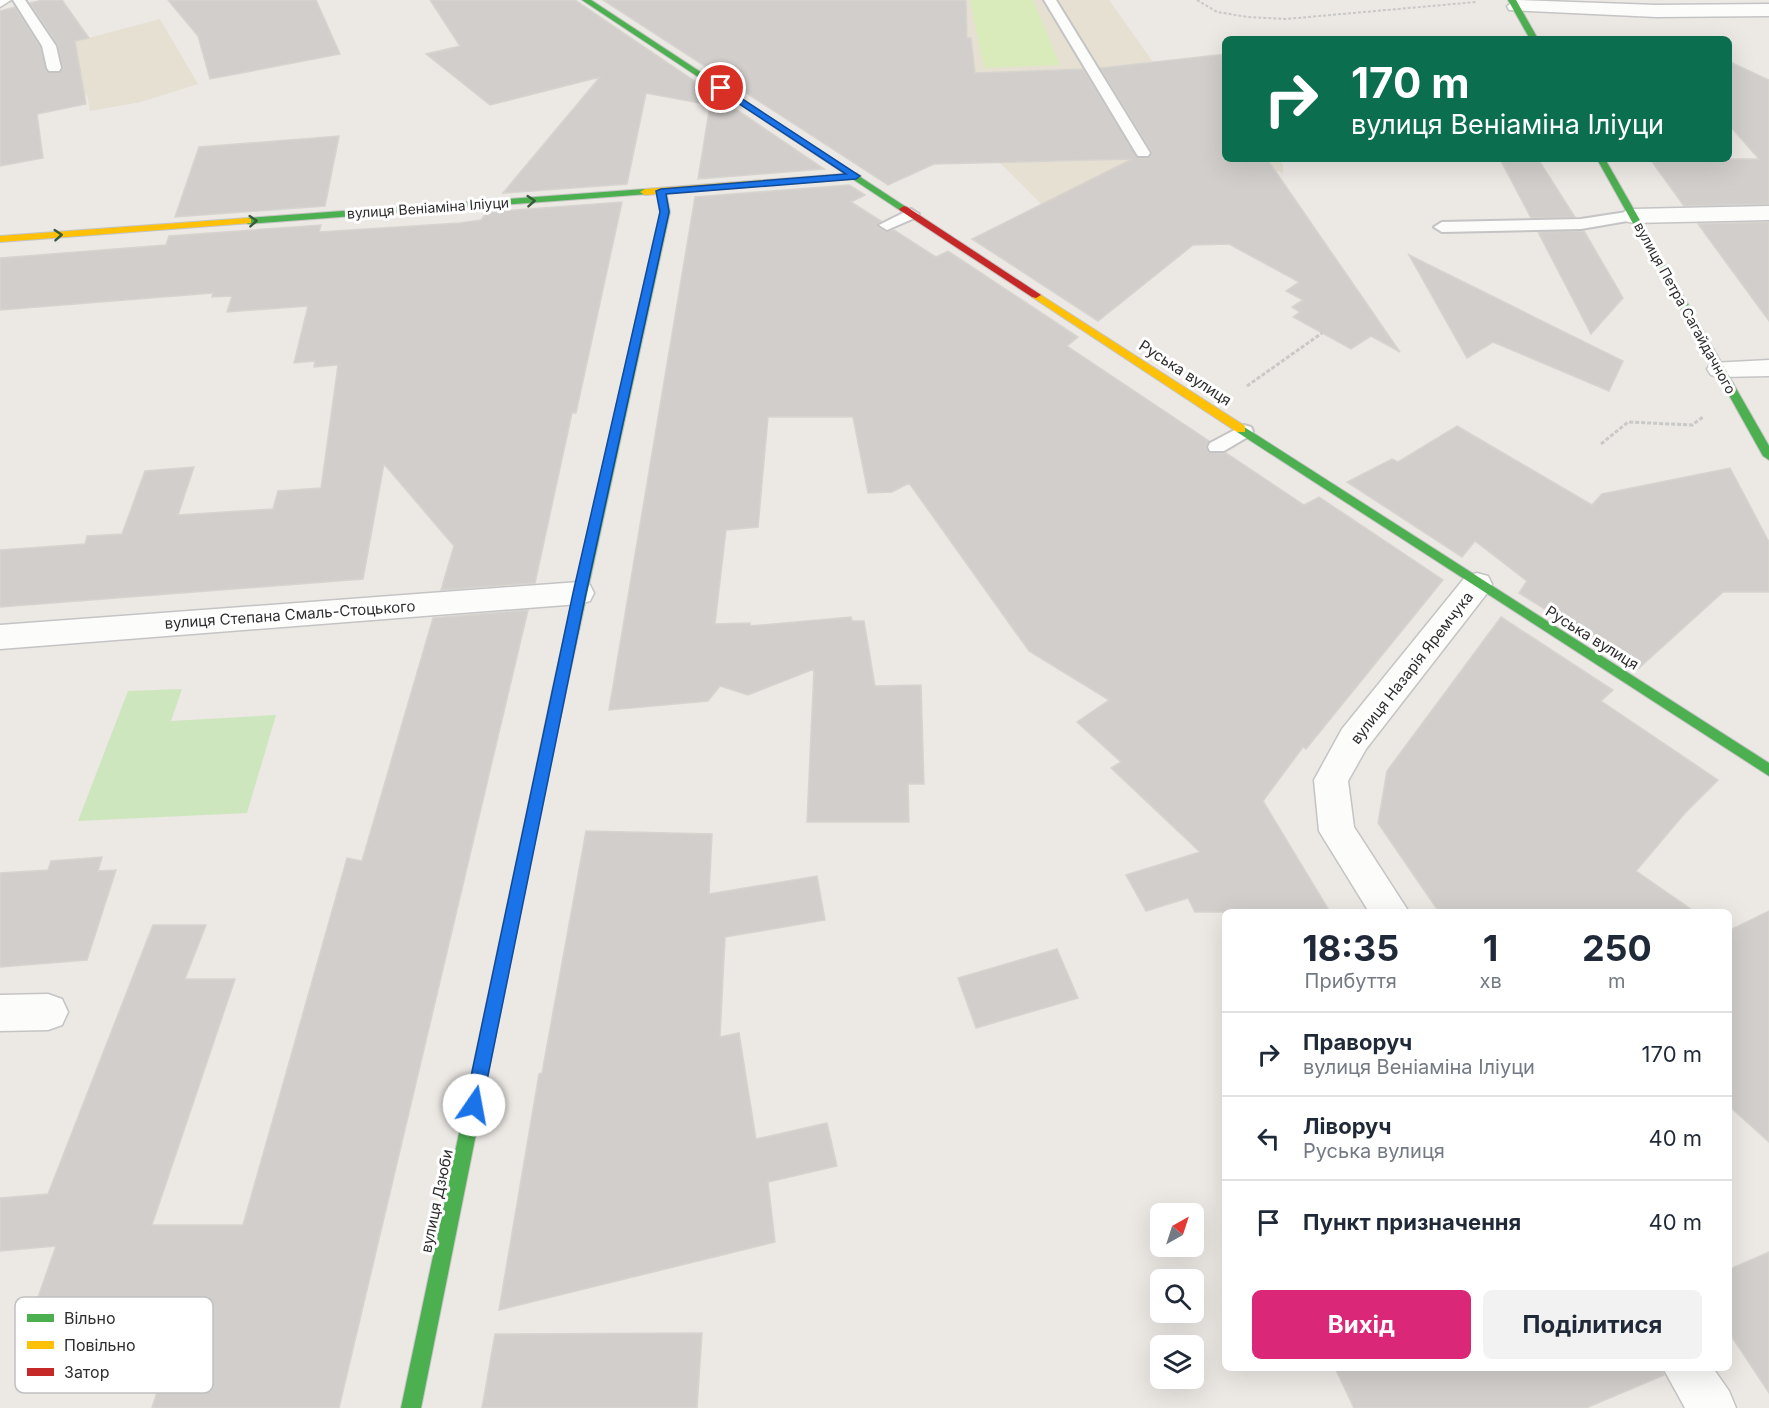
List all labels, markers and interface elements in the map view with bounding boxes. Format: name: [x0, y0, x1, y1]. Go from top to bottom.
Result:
text: 170 m: [1351, 57, 1469, 108]
icon: right: [1252, 60, 1330, 138]
pin: [695, 62, 746, 113]
icon: arrive: [704, 71, 737, 104]
text: вулиця Веніаміна Іліуци: [1351, 108, 1664, 141]
street label: вулиця Веніаміна Іліуци: [346, 193, 510, 222]
one-way arrow: [527, 194, 536, 207]
one-way arrow: [248, 214, 257, 227]
street label: вулиця Петра Сагайдачного: [1631, 219, 1740, 396]
one-way arrow: [54, 228, 63, 241]
street label: Руська вулиця: [1135, 336, 1235, 410]
street label: вулиця Назарія Яремчука: [1346, 588, 1477, 748]
street label: вулиця Степана Смаль-Стоцького: [164, 596, 416, 633]
street label: Руська вулиця: [1542, 601, 1642, 674]
text: 18:35: [1302, 926, 1399, 970]
text: 1: [1483, 926, 1498, 970]
text: 250: [1582, 926, 1652, 970]
text: Прибуття: [1305, 969, 1397, 993]
text: хв: [1480, 969, 1502, 993]
text: m: [1608, 969, 1626, 993]
text: Праворуч: [1303, 1029, 1412, 1055]
icon: right: [1252, 1038, 1285, 1071]
text: 170 m: [1642, 1041, 1702, 1067]
text: вулиця Веніаміна Іліуци: [1303, 1055, 1535, 1079]
position arrow: [442, 1073, 506, 1137]
text: Ліворуч: [1303, 1113, 1391, 1139]
icon: left: [1252, 1122, 1285, 1155]
text: 40 m: [1648, 1125, 1702, 1151]
text: Руська вулиця: [1303, 1139, 1445, 1163]
street label: вулиця Дзюби: [416, 1147, 457, 1254]
north arrow: [1150, 1203, 1204, 1257]
map controls: [1150, 1203, 1204, 1389]
icon: arrive: [1252, 1206, 1285, 1239]
text: Пункт призначення: [1303, 1209, 1521, 1235]
text: 40 m: [1648, 1209, 1702, 1235]
button: search: [1150, 1269, 1204, 1323]
button: Вихід: [1252, 1290, 1471, 1359]
button: Поділитися: [1483, 1290, 1702, 1359]
legend: [15, 1297, 213, 1393]
text: Вільно: [64, 1308, 116, 1328]
text: Повільно: [64, 1335, 136, 1355]
button: layers: [1150, 1335, 1204, 1389]
text: Затор: [64, 1362, 109, 1382]

